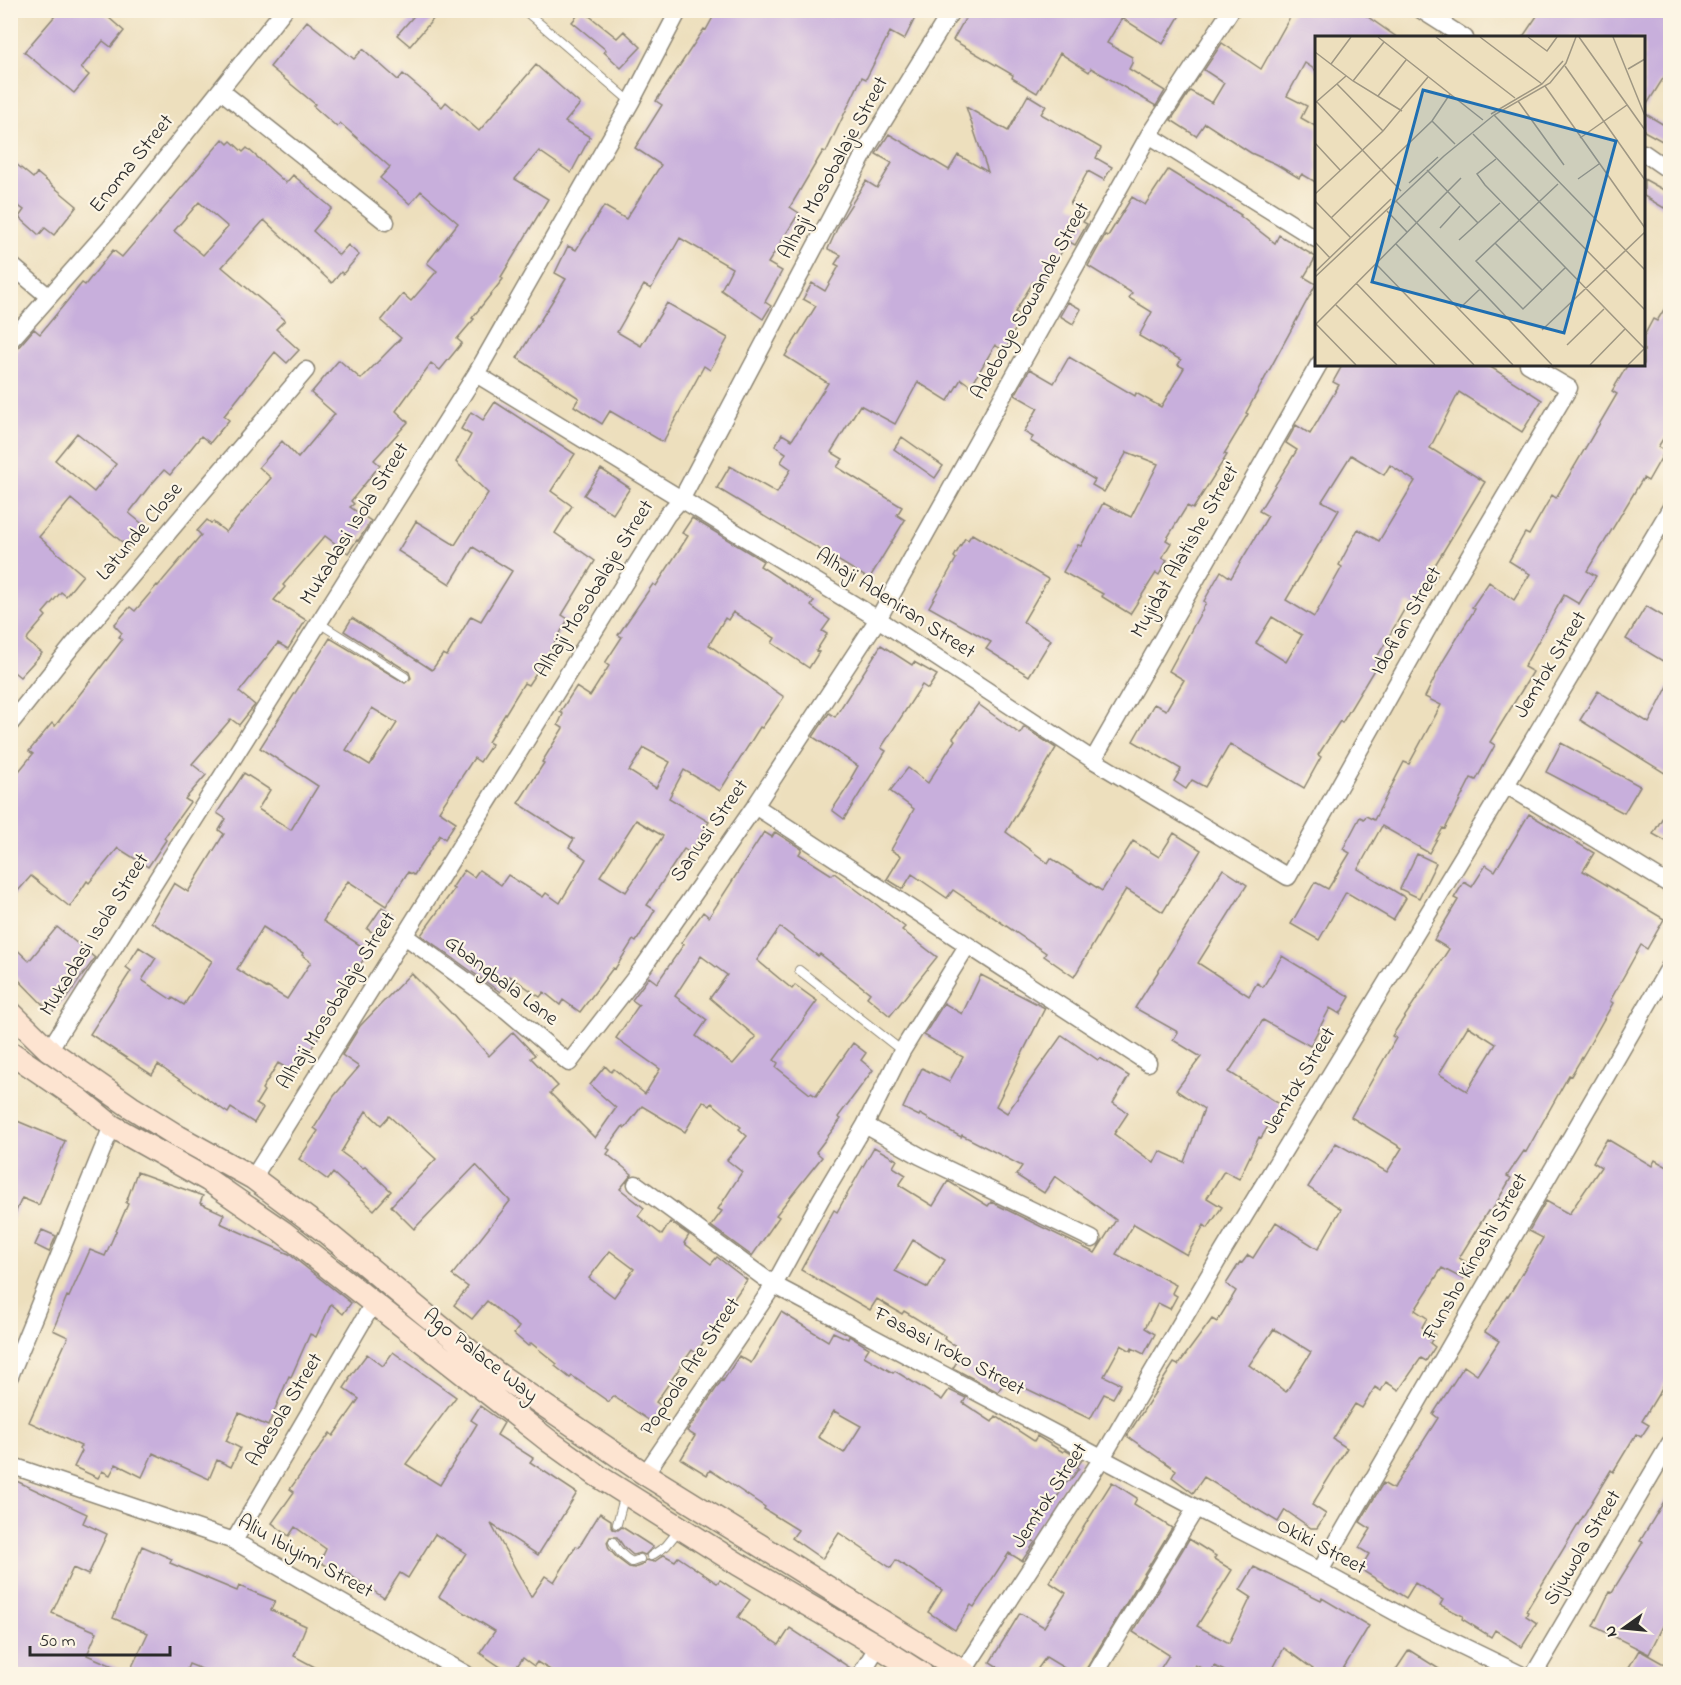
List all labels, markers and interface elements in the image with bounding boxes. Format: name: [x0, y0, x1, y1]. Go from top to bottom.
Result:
inset map: [1315, 36, 1645, 366]
street label: Alhaji Mosobalaje Street: [771, 71, 897, 265]
street label: Enoma Street: [83, 108, 181, 220]
street label: Adeboye Sowande Street: [964, 197, 1100, 406]
street label: Mukadasi Isola Street: [293, 437, 417, 611]
street label: Mujidat Alatishe Street': [1124, 458, 1248, 644]
street label: Latunde Close: [90, 476, 191, 588]
street label: Alhaji Mosobalaje Street: [528, 494, 662, 684]
street label: Alhaji Adeniran Street: [809, 541, 981, 667]
street label: Idofian Street: [1364, 561, 1450, 681]
street label: Jemtok Street: [1507, 606, 1595, 724]
street label: Sanusi Street: [663, 773, 757, 889]
street label: Mukadasi Isola Street: [33, 848, 157, 1022]
street label: Alhaji Mosobalaje Street: [270, 906, 404, 1096]
street label: Gbangbala Lane: [436, 928, 565, 1036]
street label: Jemtok Street: [1256, 1022, 1344, 1140]
street label: Funsho Kinoshi Street: [1415, 1168, 1536, 1347]
street label: Popoola Are Street: [633, 1292, 749, 1442]
street label: Fasasi Iroko Street: [867, 1299, 1030, 1404]
street label: Ago Palace Way: [415, 1301, 544, 1412]
street label: Adesola Street: [239, 1347, 331, 1473]
street label: Jemtok Street: [1005, 1437, 1095, 1555]
street label: Sijuwola Street: [1537, 1484, 1629, 1612]
street label: Aliu Ibiyimi Street: [231, 1507, 378, 1608]
street label: Okiki Street: [1271, 1511, 1371, 1583]
north arrow: [1594, 1598, 1654, 1658]
scale bar: [30, 1619, 170, 1657]
text: N: [1598, 1623, 1624, 1640]
text: 50 m: [39, 1629, 76, 1655]

